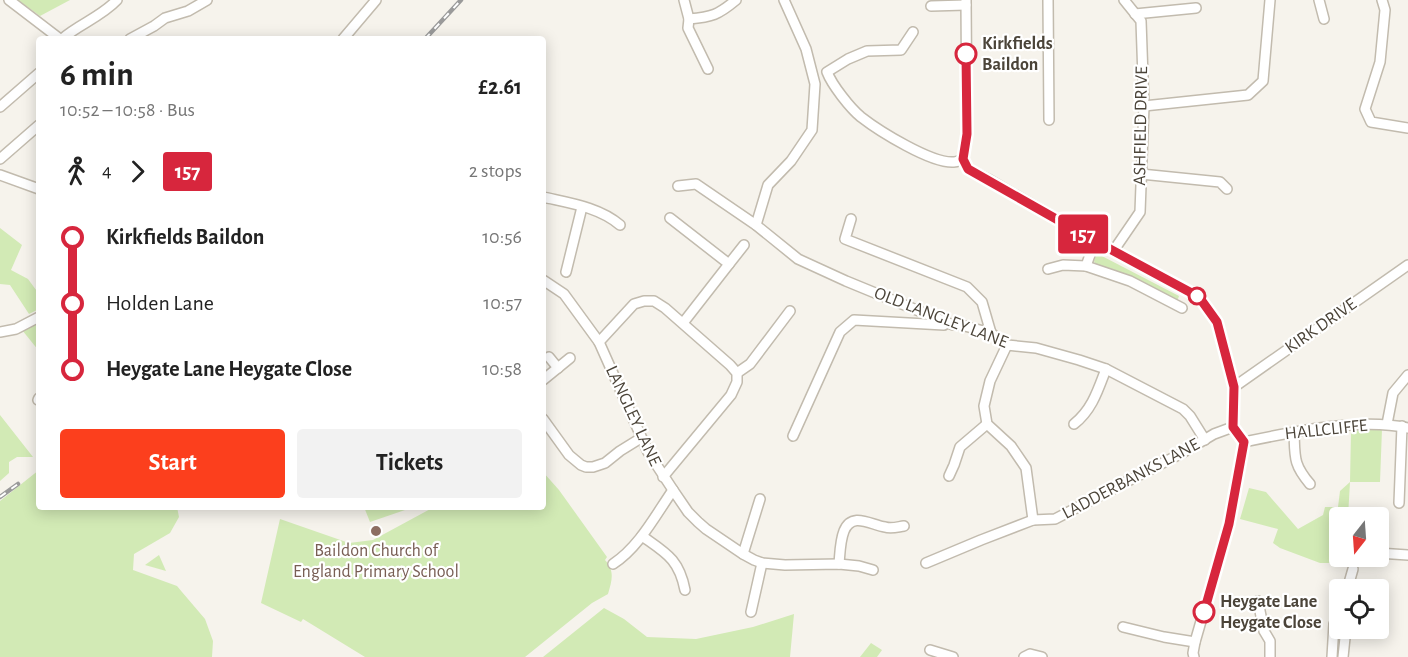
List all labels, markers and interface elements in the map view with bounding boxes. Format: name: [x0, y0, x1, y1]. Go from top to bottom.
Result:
place label: Kirkfields Baildon: [982, 35, 1053, 74]
marker: Kirkfields Baildon: [955, 43, 977, 65]
text: 6 min: [60, 59, 134, 92]
street label: ASHFIELD DRIVE: [1131, 66, 1151, 186]
text: £2.61: [478, 76, 522, 98]
text: 10:52 – 10:58 · Bus: [60, 100, 195, 120]
icon: walk: [60, 155, 93, 188]
icon: forward: [121, 155, 154, 188]
text: 4: [102, 161, 112, 181]
text: 157: [175, 161, 200, 182]
text: 2 stops: [469, 161, 522, 181]
line badge: 157: [1048, 214, 1118, 254]
text: 157: [1070, 224, 1096, 245]
text: Kirkfields Baildon: [106, 226, 264, 248]
text: 10:56: [482, 227, 522, 247]
street label: OLD LANGLEY LANE: [872, 284, 1011, 352]
unlabelled marker: [1188, 287, 1206, 305]
text: Holden Lane: [106, 292, 214, 314]
text: 10:57: [483, 293, 522, 313]
street label: KIRK DRIVE: [1282, 295, 1360, 357]
text: Heygate Lane Heygate Close: [106, 358, 352, 380]
text: 10:58: [482, 359, 522, 379]
street label: LANGLEY LANE: [602, 363, 664, 469]
street label: HALLCLIFFE: [1284, 417, 1369, 443]
button: Start: [60, 429, 285, 498]
button: Tickets: [297, 429, 522, 498]
street label: LADDERBANKS LANE: [1060, 435, 1203, 523]
north arrow: [1329, 507, 1389, 567]
map controls: [1329, 507, 1389, 639]
marker: Baildon Church of England Primary School: [369, 524, 383, 538]
place label: Baildon Church of England Primary School: [293, 542, 459, 581]
button: locate: [1329, 579, 1389, 639]
place label: Heygate Lane Heygate Close: [1220, 593, 1321, 632]
marker: Heygate Lane Heygate Close: [1193, 601, 1215, 623]

